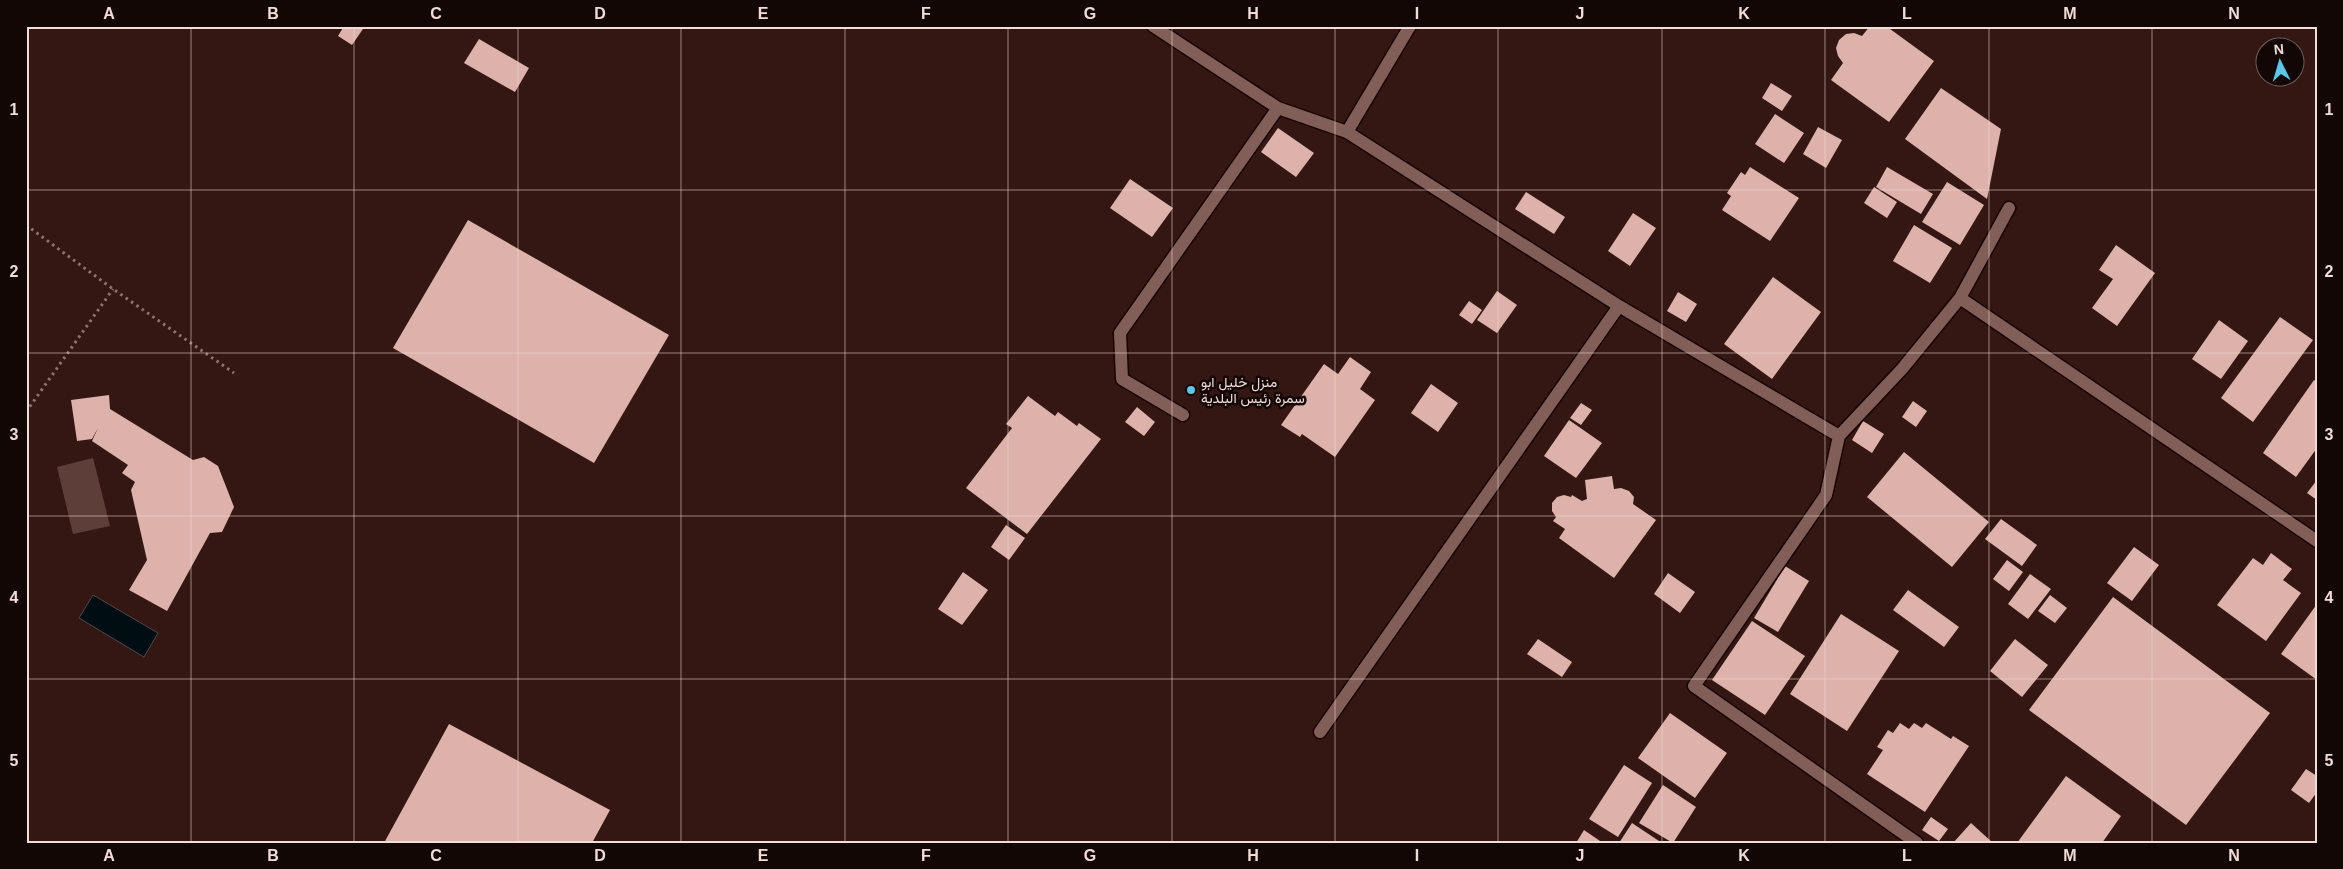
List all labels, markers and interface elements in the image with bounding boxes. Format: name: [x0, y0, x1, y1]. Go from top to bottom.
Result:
text: A: [103, 5, 115, 22]
text: B: [267, 5, 279, 22]
text: C: [430, 5, 442, 22]
text: D: [594, 5, 606, 22]
text: E: [758, 5, 769, 22]
text: F: [921, 5, 931, 22]
text: G: [1084, 5, 1096, 22]
text: H: [1247, 5, 1259, 22]
text: I: [1415, 5, 1419, 22]
text: J: [1576, 5, 1584, 22]
text: K: [1738, 5, 1750, 22]
text: L: [1902, 5, 1912, 22]
text: M: [2063, 5, 2077, 22]
text: N: [2228, 5, 2240, 22]
north arrow: [2256, 38, 2306, 88]
text: N: [2273, 41, 2285, 57]
text: 1: [10, 101, 19, 118]
text: 1: [2325, 101, 2334, 118]
text: 2: [10, 263, 19, 280]
text: 2: [2325, 263, 2334, 280]
place label: منزل خليل ابو سمرة رئيس البلدية: [1201, 374, 1305, 407]
marker: منزل خليل ابو سمرة رئيس البلدية: [1185, 384, 1197, 396]
text: 3: [10, 426, 19, 443]
text: 3: [2325, 426, 2334, 443]
text: 4: [10, 589, 19, 606]
text: 4: [2325, 589, 2334, 606]
text: 5: [10, 752, 19, 769]
text: 5: [2325, 752, 2334, 769]
text: A: [103, 847, 115, 864]
text: B: [267, 847, 279, 864]
text: C: [430, 847, 442, 864]
text: D: [594, 847, 606, 864]
text: E: [758, 847, 769, 864]
text: F: [921, 847, 931, 864]
text: G: [1084, 847, 1096, 864]
text: H: [1247, 847, 1259, 864]
text: I: [1415, 847, 1419, 864]
text: J: [1576, 847, 1584, 864]
text: K: [1738, 847, 1750, 864]
text: L: [1902, 847, 1912, 864]
text: M: [2063, 847, 2077, 864]
text: N: [2228, 847, 2240, 864]

